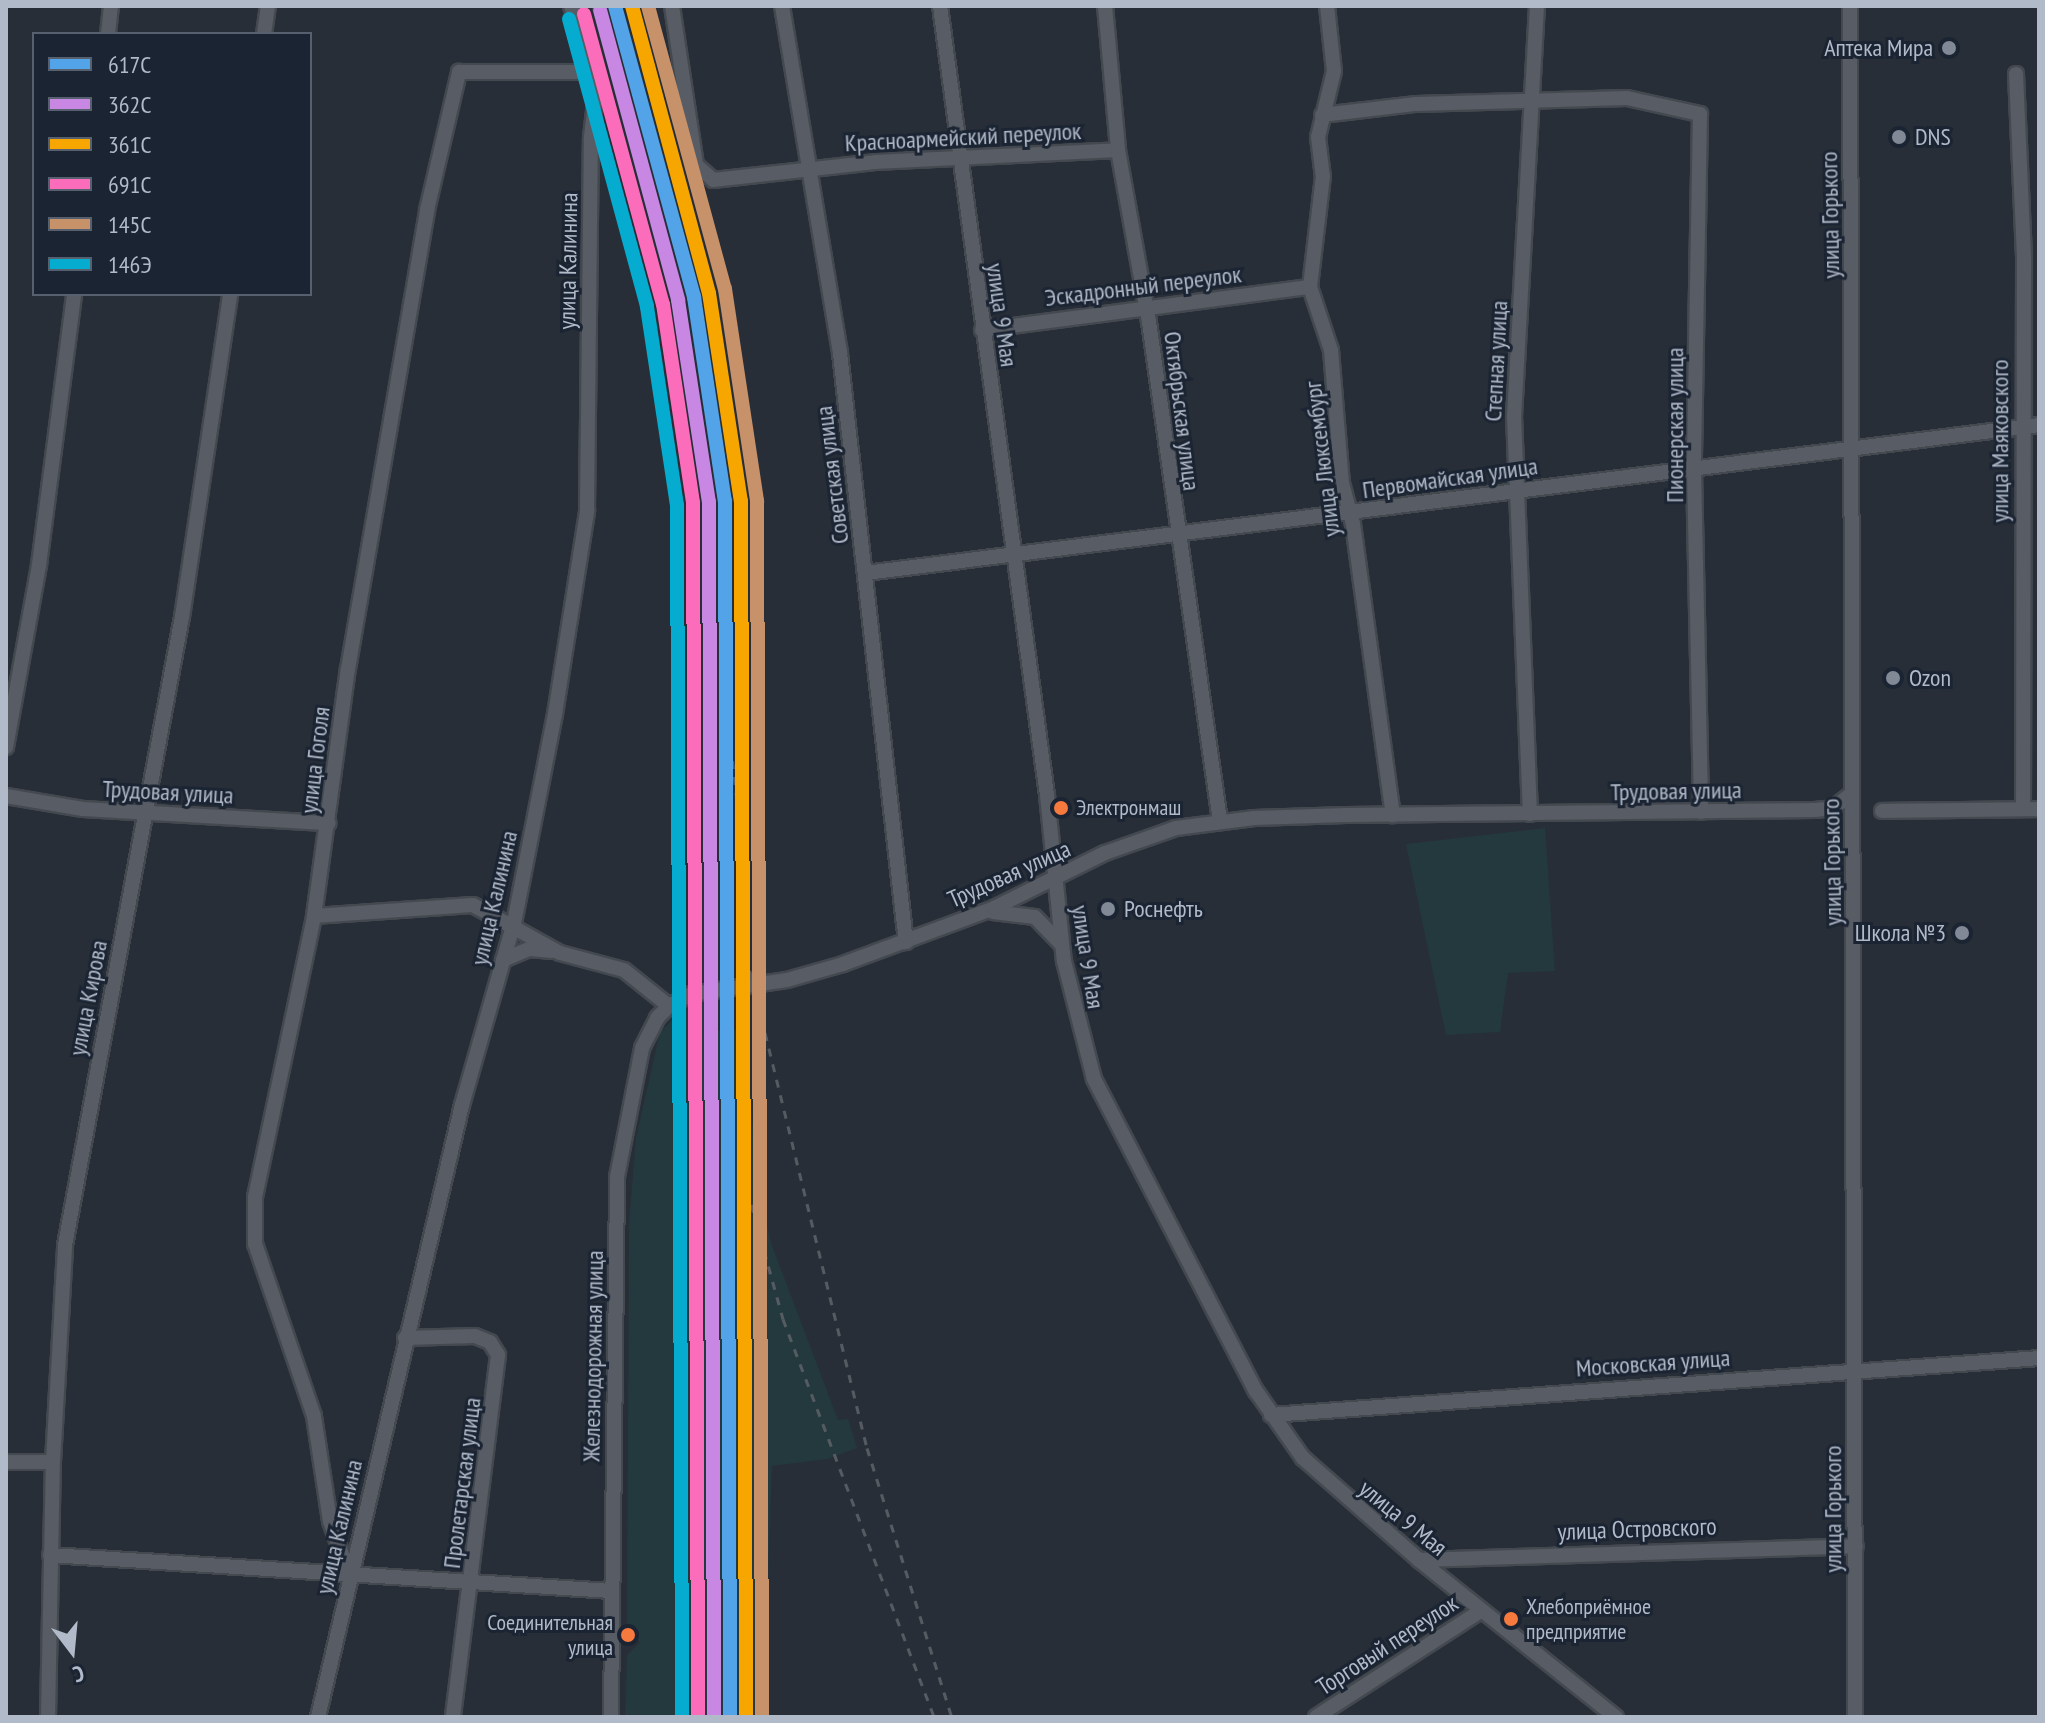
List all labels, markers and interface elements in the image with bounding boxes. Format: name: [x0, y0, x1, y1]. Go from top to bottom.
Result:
legend: [32, 32, 312, 296]
place label: Аптека Мира: [1824, 34, 1933, 62]
marker: Аптека Мира: [1940, 39, 1958, 57]
text: 617C: [108, 49, 151, 80]
text: 362С: [108, 89, 151, 120]
street label: Красноармейский переулок: [844, 116, 1082, 158]
place label: DNS: [1915, 123, 1951, 151]
marker: DNS: [1890, 128, 1908, 146]
text: 361С: [108, 129, 151, 160]
street label: улица Горького: [1814, 151, 1846, 279]
text: 691С: [108, 169, 151, 200]
street label: улица Калинина: [552, 192, 584, 330]
text: 145С: [108, 209, 151, 240]
text: 146Э: [108, 249, 152, 280]
street label: Эскадронный переулок: [1043, 260, 1243, 312]
street label: улица 9 Мая: [980, 261, 1024, 369]
street label: Степная улица: [1478, 300, 1514, 422]
street label: Октябрьская улица: [1158, 330, 1206, 492]
street label: Пионерская улица: [1661, 347, 1689, 503]
street label: улица Маяковского: [1986, 360, 2014, 522]
street label: улица Люксембург: [1298, 379, 1346, 539]
street label: Советская улица: [809, 404, 855, 546]
street label: Первомайская улица: [1360, 451, 1540, 505]
place label: Ozon: [1909, 664, 1951, 692]
marker: Ozon: [1884, 669, 1902, 687]
street label: улица Гоголя: [294, 705, 336, 815]
street label: Трудовая улица: [102, 774, 234, 810]
street label: Трудовая улица: [1610, 775, 1742, 807]
place label: Электронмаш: [1076, 795, 1181, 821]
street label: улица Горького: [1816, 798, 1848, 926]
marker: Электронмаш: [1053, 800, 1069, 816]
street label: улица Калинина: [465, 828, 523, 968]
street label: Трудовая улица: [943, 834, 1075, 914]
place label: Роснефть: [1124, 895, 1203, 923]
marker: Роснефть: [1099, 900, 1117, 918]
street label: улица 9 Мая: [1066, 903, 1110, 1011]
place label: Школа №3: [1855, 919, 1946, 947]
marker: Школа №3: [1953, 924, 1971, 942]
street label: улица Кирова: [63, 938, 113, 1058]
street label: Железнодорожная улица: [577, 1250, 609, 1462]
street label: Московская улица: [1575, 1343, 1731, 1383]
street label: Пролетарская улица: [437, 1396, 487, 1570]
street label: улица Горького: [1819, 1445, 1847, 1573]
street label: улица Калинина: [310, 1457, 368, 1597]
street label: улица 9 Мая: [1353, 1474, 1453, 1562]
street label: улица Островского: [1557, 1512, 1717, 1546]
street label: Торговый переулок: [1311, 1589, 1463, 1701]
place label: Хлебоприёмное предприятие: [1526, 1593, 1651, 1644]
place label: Соединительная улица: [487, 1609, 613, 1660]
north arrow: [32, 1611, 112, 1691]
marker: Хлебоприёмное предприятие: [1503, 1611, 1519, 1627]
marker: Соединительная улица: [620, 1627, 636, 1643]
text: С: [70, 1659, 87, 1689]

